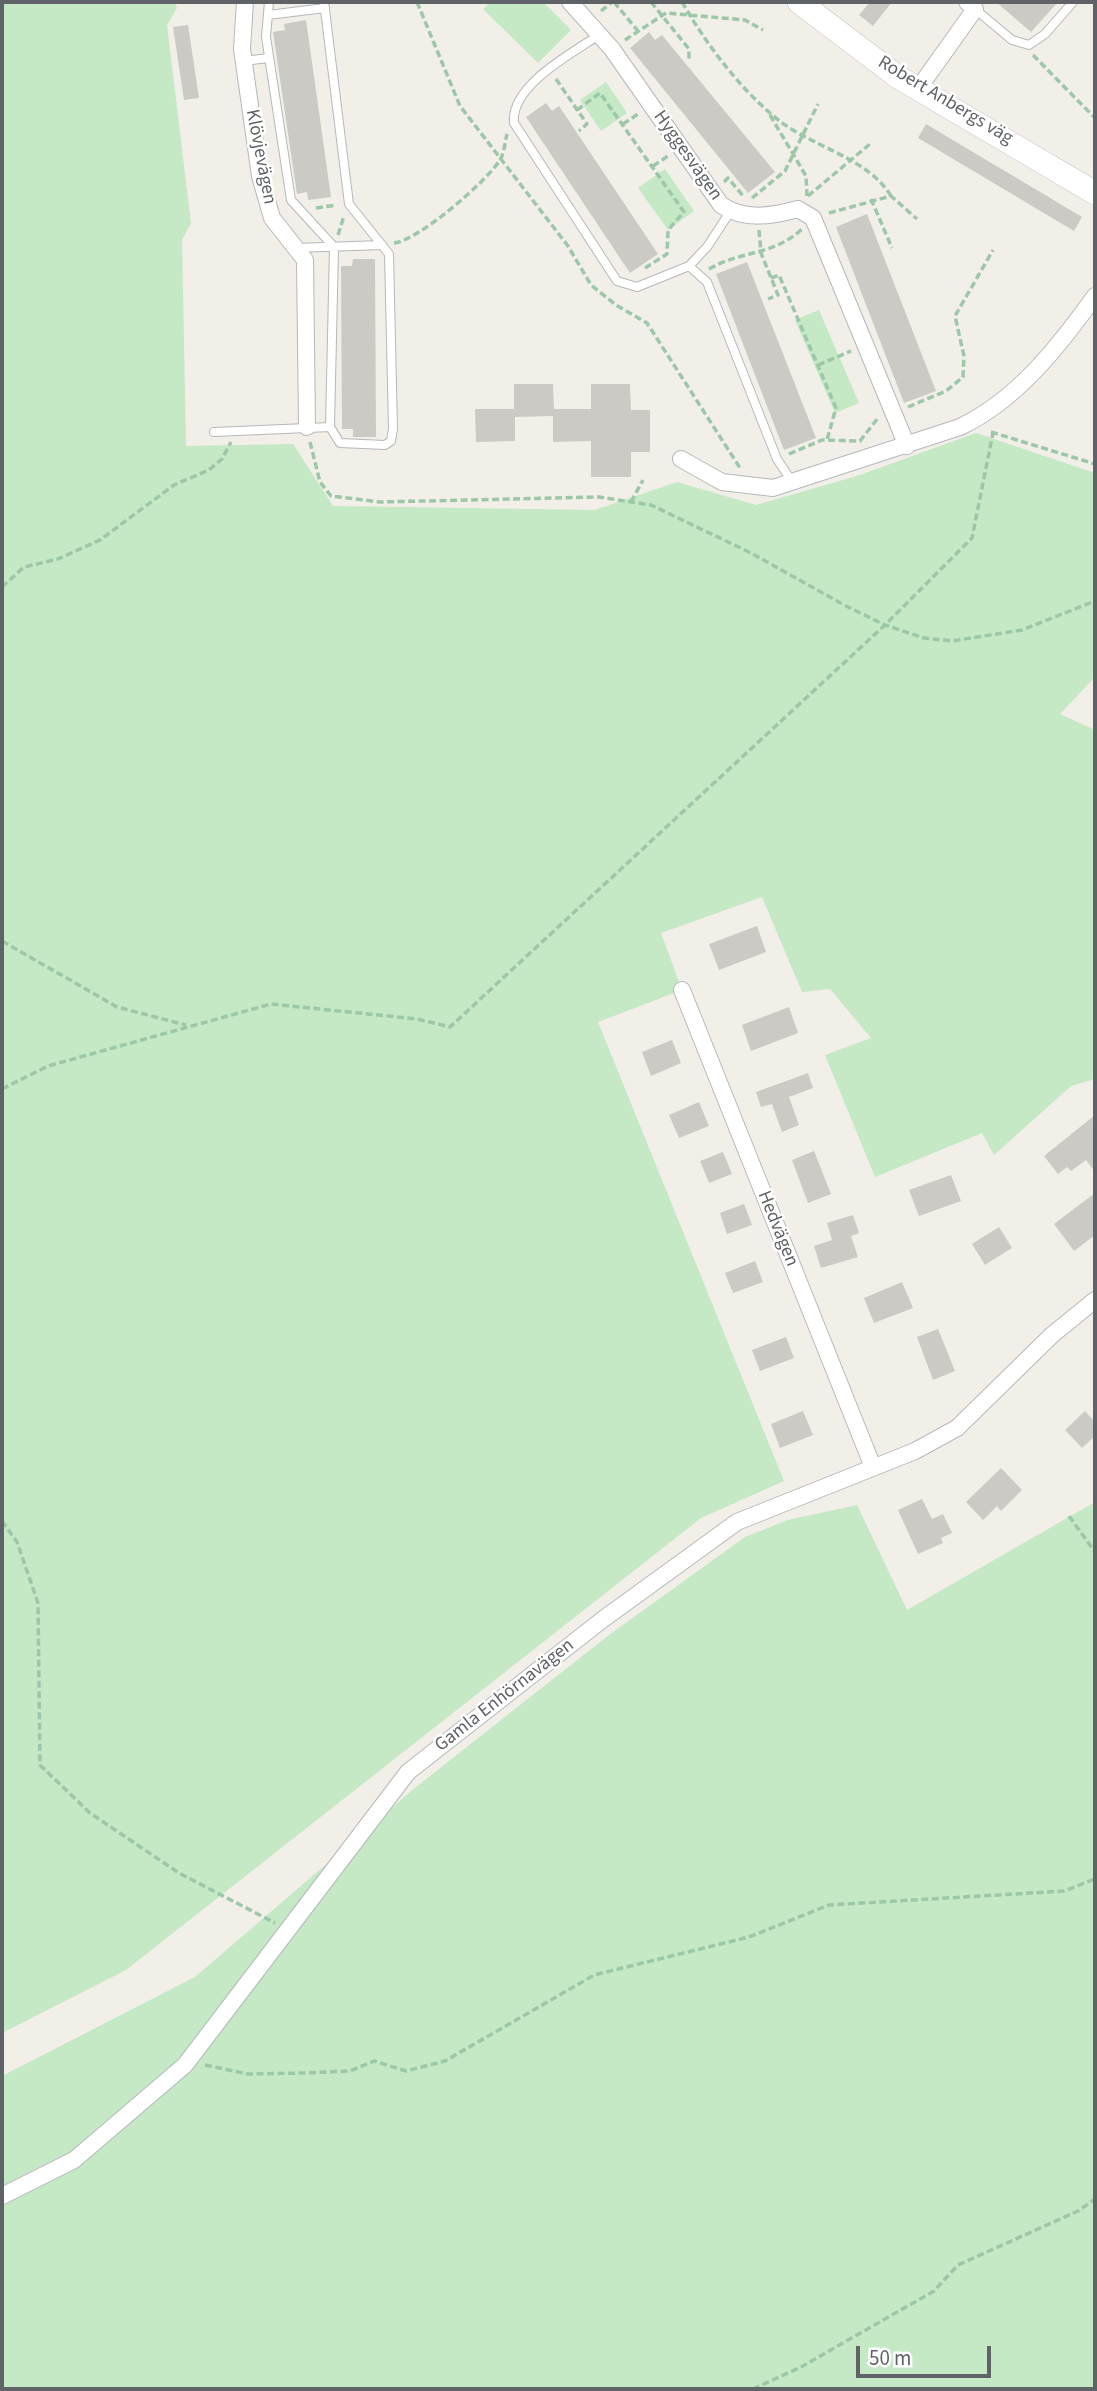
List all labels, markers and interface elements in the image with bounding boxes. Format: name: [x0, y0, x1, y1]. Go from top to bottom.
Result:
street label: Robert Anbergs väg: [873, 52, 1017, 150]
street label: Hyggesvägen: [648, 107, 726, 205]
street label: Klövjevägen: [240, 108, 280, 206]
street label: Hedvägen: [752, 1188, 802, 1270]
street label: Gamla Enhörnavägen: [431, 1635, 579, 1757]
scale bar: [859, 2332, 994, 2376]
text: 50 m: [869, 2343, 911, 2373]

